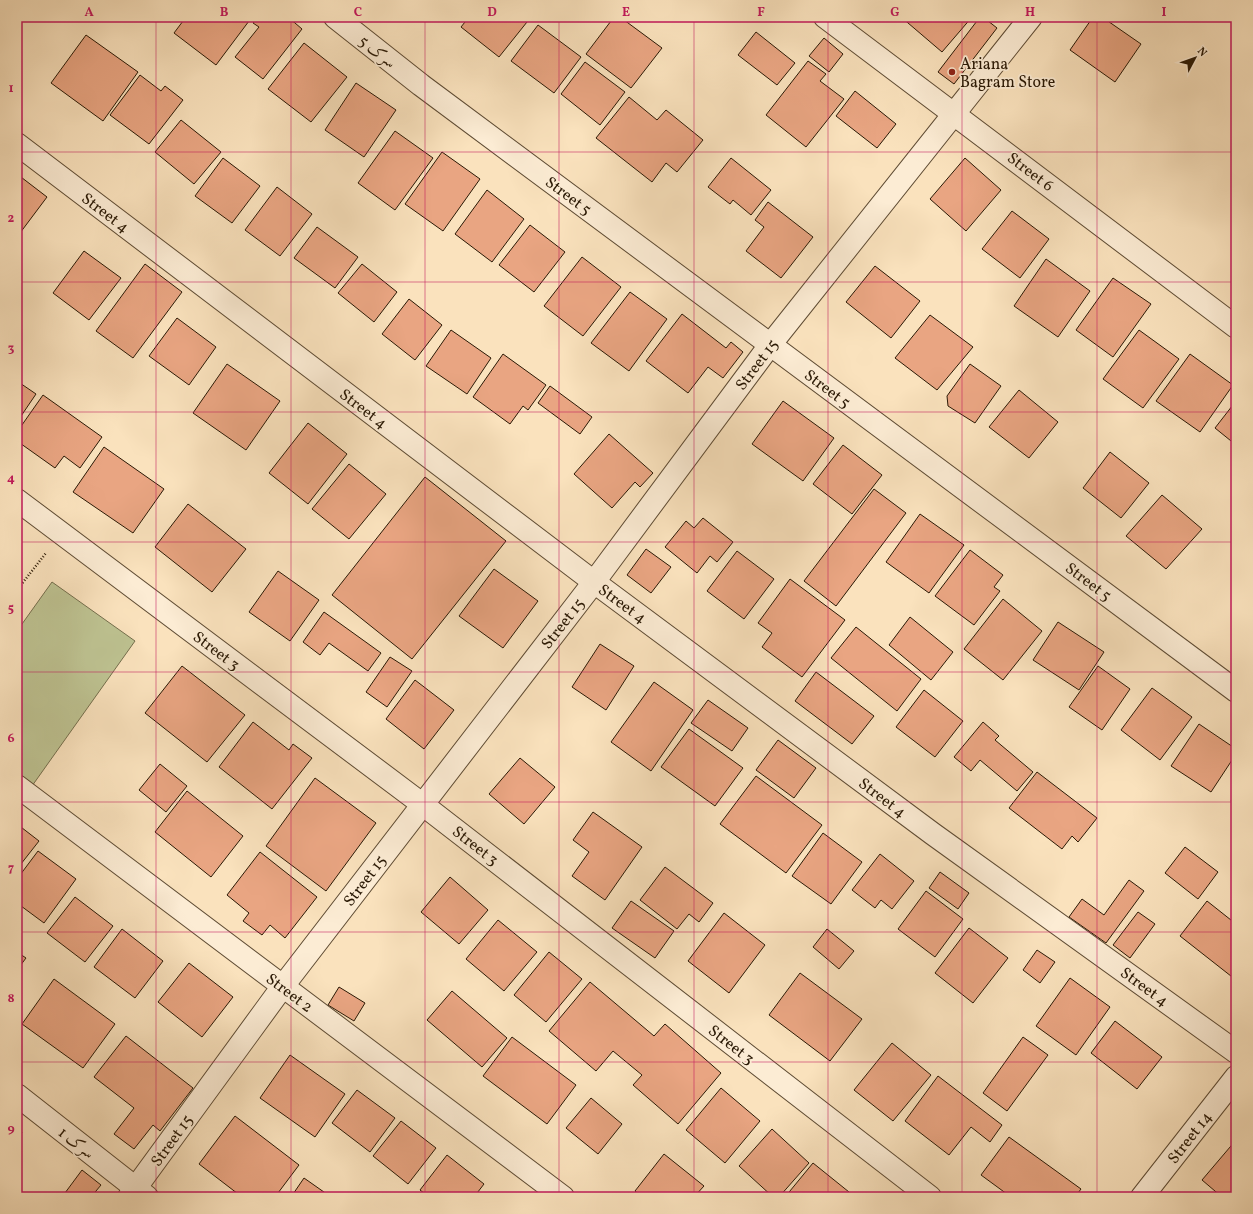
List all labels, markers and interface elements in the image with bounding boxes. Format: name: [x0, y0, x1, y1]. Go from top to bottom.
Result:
text: A: [84, 4, 94, 22]
text: B: [220, 4, 229, 22]
text: C: [354, 4, 362, 22]
text: D: [487, 4, 497, 22]
text: E: [622, 4, 630, 22]
text: F: [757, 4, 765, 22]
text: G: [890, 4, 900, 22]
text: H: [1025, 4, 1035, 22]
text: I: [1162, 4, 1167, 22]
street label: سرک 5: [353, 31, 400, 74]
north arrow: [1175, 38, 1215, 78]
text: N: [1193, 44, 1210, 60]
place label: Ariana Bagram Store: [960, 54, 1055, 94]
marker: Ariana Bagram Store: [947, 67, 957, 77]
text: 1: [8, 80, 14, 98]
street label: Street 6: [1002, 148, 1058, 197]
street label: Street 5: [540, 172, 596, 221]
street label: Street 4: [76, 188, 133, 239]
text: 2: [8, 210, 15, 228]
street label: Street 15: [731, 335, 784, 395]
text: 3: [8, 340, 15, 358]
street label: Street 5: [799, 365, 855, 414]
street label: Street 4: [334, 384, 391, 435]
text: 4: [7, 470, 15, 488]
street label: Street 5: [1060, 558, 1116, 607]
street label: Street 4: [593, 580, 650, 630]
street label: Street 15: [537, 594, 590, 654]
text: 5: [8, 600, 14, 618]
street label: Street 3: [188, 627, 244, 676]
text: 6: [7, 730, 15, 748]
street label: Street 4: [853, 773, 910, 824]
street label: Street 3: [447, 821, 503, 872]
street label: Street 15: [339, 851, 392, 911]
text: 7: [8, 860, 14, 878]
street label: Street 4: [1115, 963, 1172, 1013]
street label: Street 2: [261, 969, 317, 1019]
text: 8: [7, 990, 15, 1008]
street label: Street 3: [703, 1020, 759, 1071]
street label: Street 14: [1163, 1107, 1218, 1169]
street label: Street 15: [146, 1111, 199, 1172]
text: 9: [7, 1120, 15, 1138]
street label: سرک 1: [53, 1122, 99, 1165]

